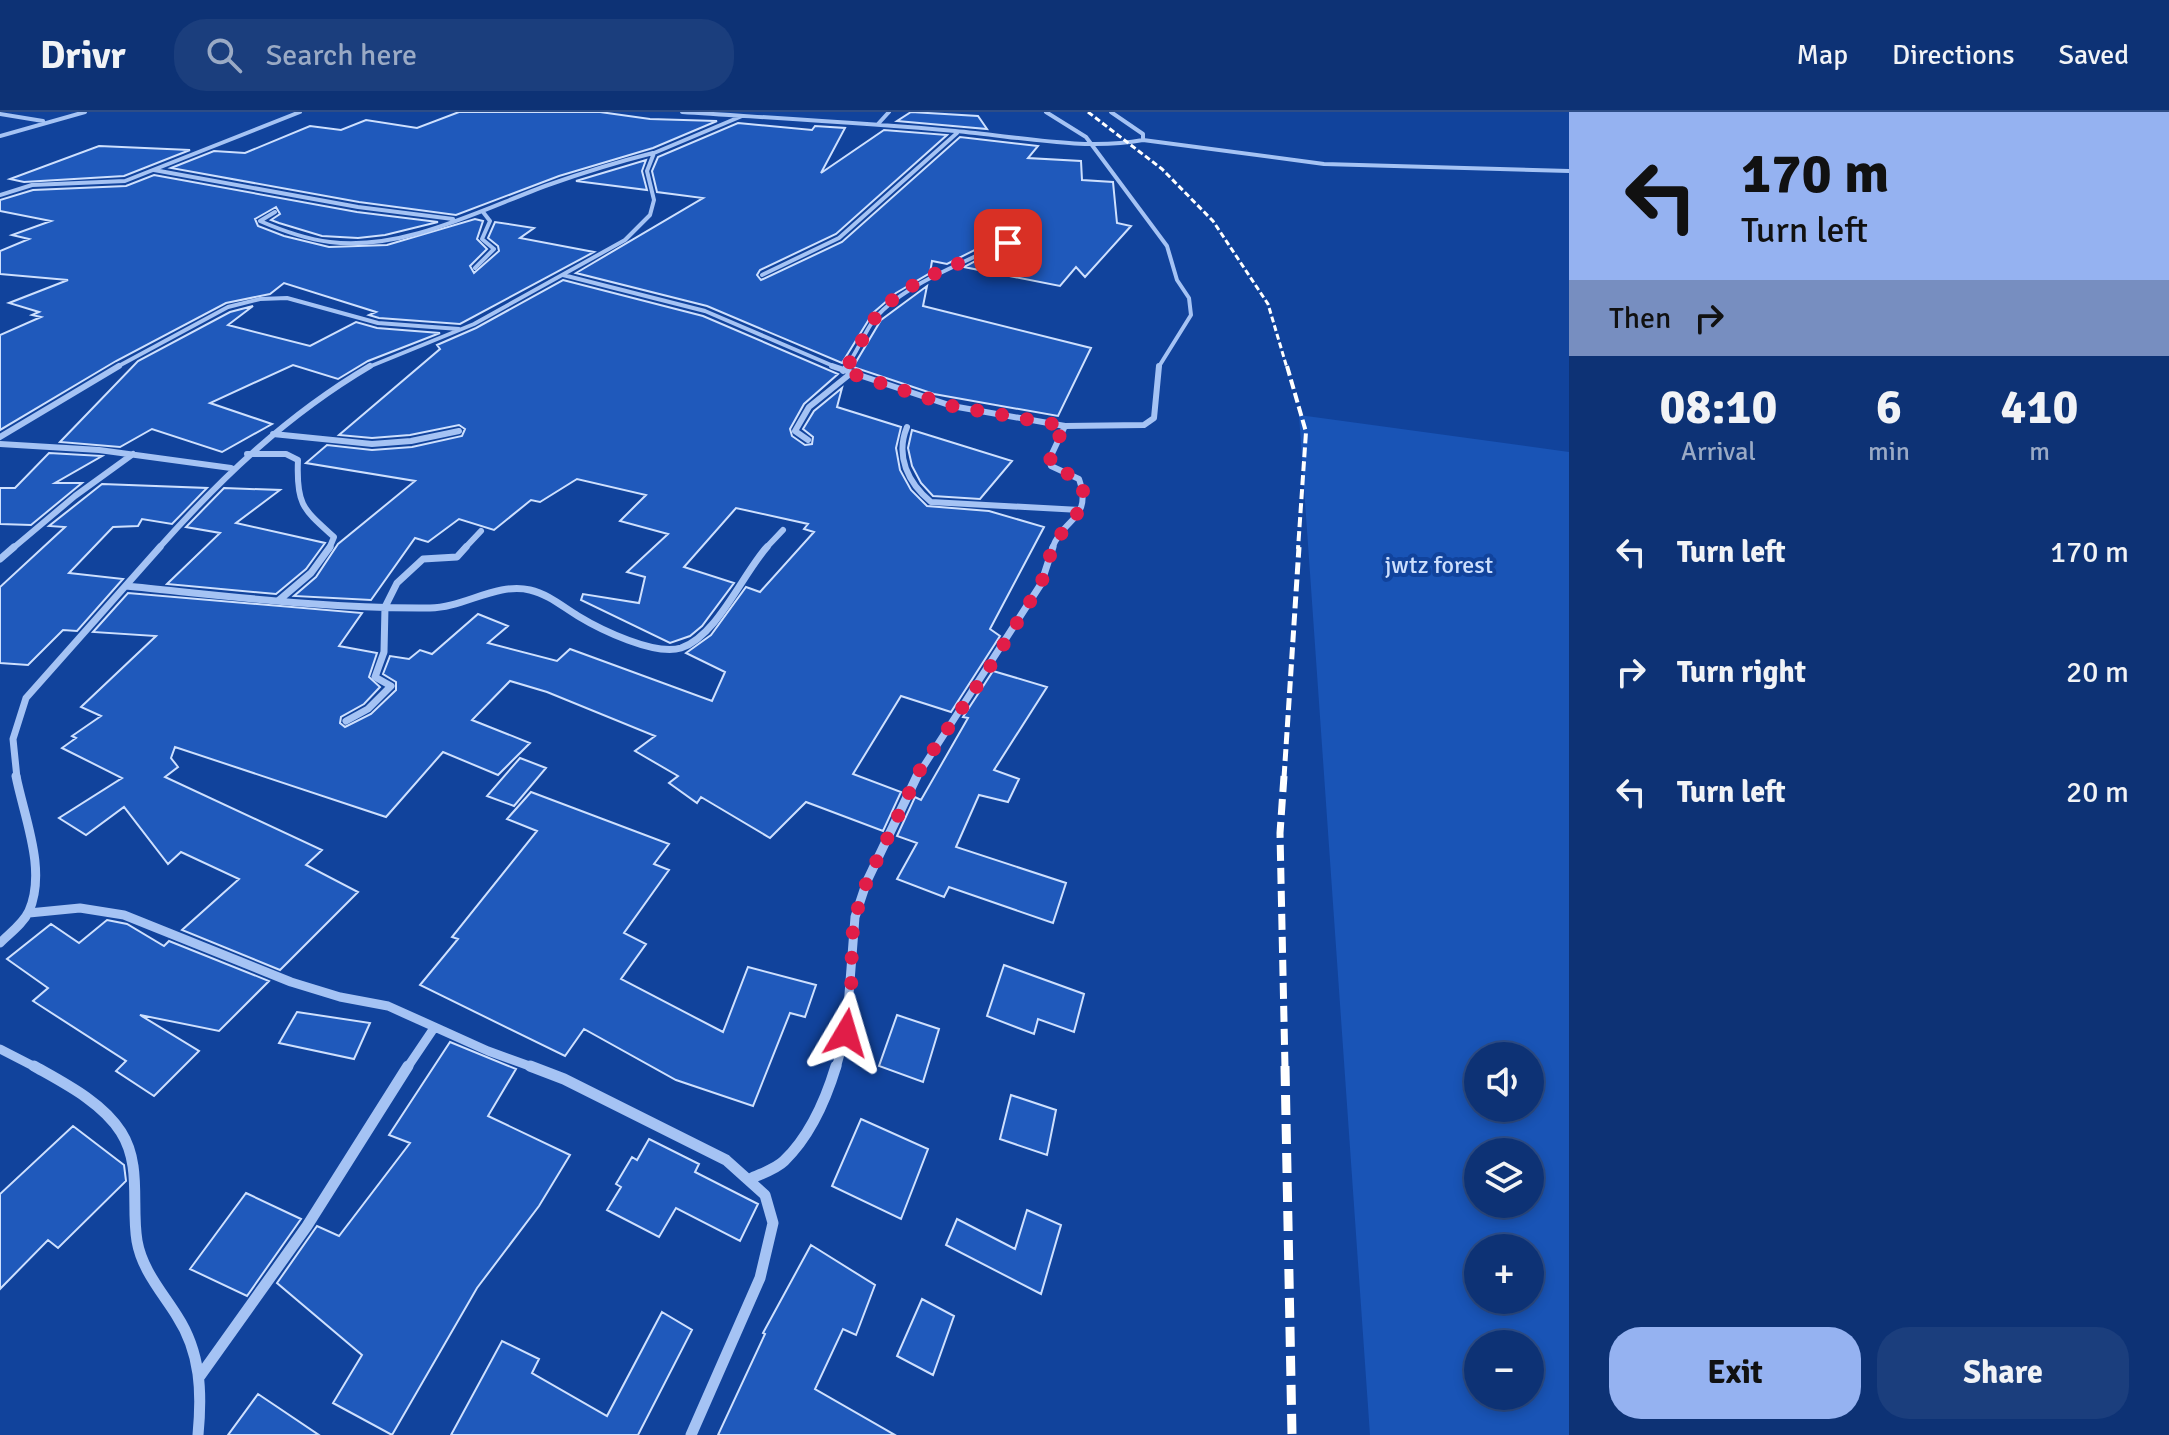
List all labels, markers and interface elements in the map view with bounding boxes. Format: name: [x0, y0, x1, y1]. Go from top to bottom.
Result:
search box: [174, 19, 734, 91]
text: Drivr: [40, 32, 126, 79]
icon: search: [202, 33, 246, 77]
text: Search here: [266, 37, 417, 74]
text: Map: [1796, 38, 1848, 72]
text: Directions: [1892, 38, 2014, 72]
text: Saved: [2058, 38, 2129, 72]
text: 170 m: [1741, 139, 1889, 208]
icon: left: [1609, 144, 1713, 248]
text: Turn left: [1741, 208, 1868, 253]
pin: [974, 209, 1042, 277]
icon: arrive: [986, 221, 1030, 265]
icon: right: [1687, 296, 1731, 340]
text: Then: [1609, 300, 1671, 337]
text: 08:10: [1660, 378, 1777, 437]
text: 6: [1876, 378, 1902, 437]
text: 410: [2001, 378, 2078, 437]
text: Arrival: [1681, 436, 1756, 468]
text: min: [1868, 436, 1910, 468]
text: m: [2029, 436, 2050, 468]
icon: left: [1609, 530, 1653, 574]
text: Turn left: [1677, 534, 1786, 571]
text: 170 m: [2050, 534, 2129, 571]
park label: jwtz forest: [1385, 550, 1493, 580]
icon: right: [1609, 650, 1653, 694]
text: Turn right: [1677, 654, 1806, 691]
text: 20 m: [2066, 654, 2129, 691]
icon: left: [1609, 770, 1653, 814]
text: Turn left: [1677, 774, 1786, 811]
text: 20 m: [2066, 774, 2129, 811]
position arrow: [804, 991, 888, 1075]
map controls: [1464, 1042, 1544, 1410]
button: sound: [1464, 1042, 1544, 1122]
button: layers: [1464, 1138, 1544, 1218]
button: +: [1464, 1234, 1544, 1314]
button: Exit: [1609, 1327, 1861, 1419]
button: Share: [1877, 1327, 2129, 1419]
button: −: [1464, 1330, 1544, 1410]

